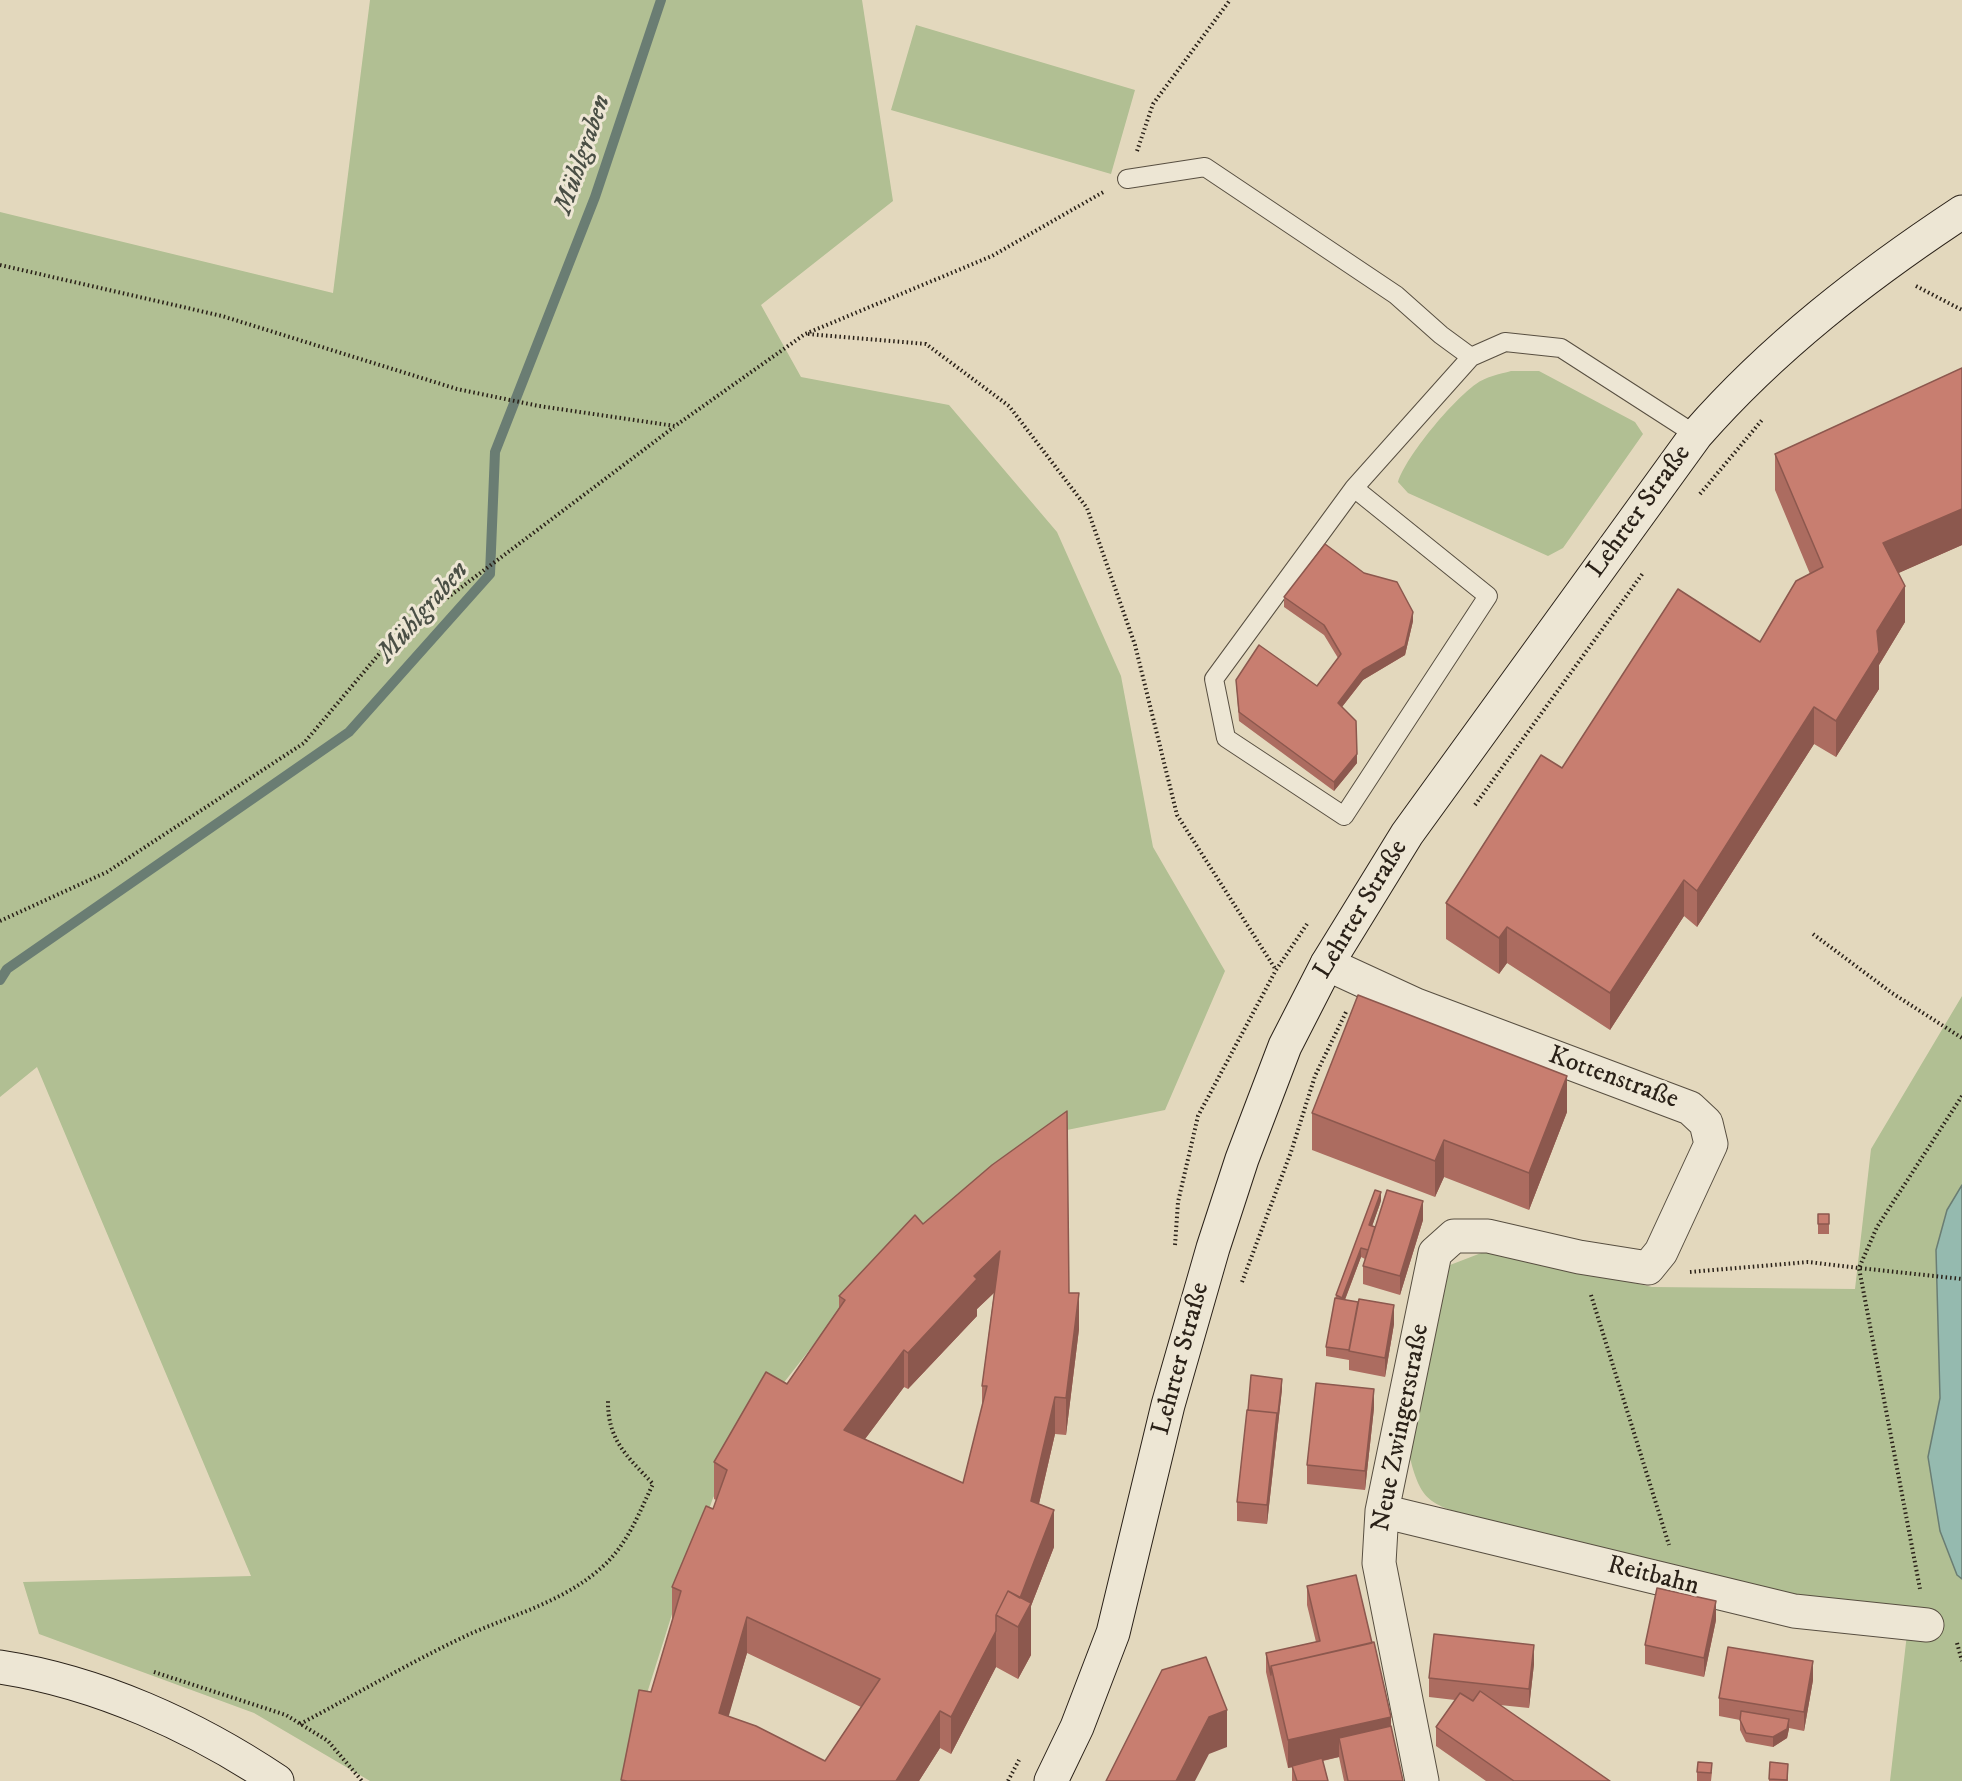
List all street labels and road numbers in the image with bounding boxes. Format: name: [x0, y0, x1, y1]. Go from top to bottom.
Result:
street label: Lehrter Straße: [1581, 440, 1699, 584]
street label: Lehrter Straße: [1308, 835, 1416, 985]
street label: Kottenstraße: [1544, 1041, 1682, 1117]
street label: Lehrter Straße: [1147, 1279, 1217, 1439]
street label: Neue Zwingerstraße: [1367, 1322, 1437, 1534]
street label: Reitbahn: [1604, 1551, 1702, 1603]

